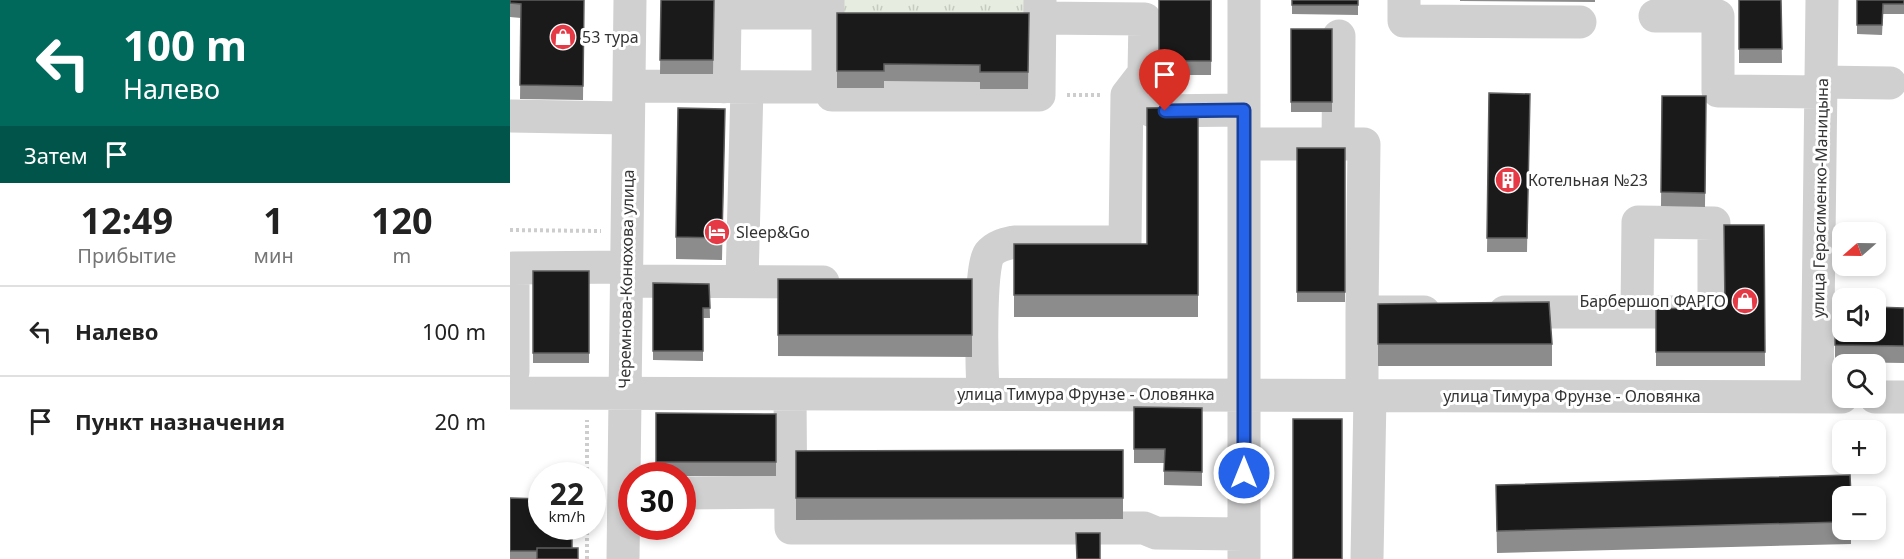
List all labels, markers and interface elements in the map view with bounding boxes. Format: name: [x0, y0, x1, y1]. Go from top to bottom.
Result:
text: 100 m: [123, 16, 247, 73]
shop icon: 53 тура: [548, 22, 578, 52]
icon: left: [24, 24, 102, 102]
place label: 53 тура: [582, 26, 639, 48]
pin: [1139, 49, 1190, 111]
icon: arrive: [1148, 58, 1181, 91]
text: Налево: [123, 70, 220, 107]
street label: улица Герасименко-Маницына: [1807, 78, 1833, 318]
icon: arrive: [100, 138, 133, 171]
text: Затем: [24, 140, 88, 170]
building icon: Котельная №23: [1493, 165, 1523, 195]
street label: Черемнова-Конюхова улица: [613, 169, 639, 389]
place label: Котельная №23: [1528, 169, 1648, 191]
text: 12:49: [81, 196, 173, 245]
text: 1: [263, 196, 284, 245]
text: 120: [371, 196, 433, 245]
hotel icon: Sleep&Go: [702, 217, 732, 247]
place label: Sleep&Go: [736, 221, 810, 243]
north arrow: [1832, 222, 1886, 276]
map controls: [1832, 222, 1886, 540]
text: Прибытие: [77, 242, 176, 269]
text: мин: [254, 242, 294, 269]
text: m: [392, 242, 411, 269]
shop icon: Барбершоп ФАРГО: [1730, 286, 1760, 316]
button: sound: [1832, 288, 1886, 342]
place label: Барбершоп ФАРГО: [1579, 290, 1726, 312]
icon: left: [24, 315, 57, 348]
text: Налево: [75, 316, 158, 346]
text: 100 m: [422, 316, 486, 346]
button: search: [1832, 354, 1886, 408]
street label: улица Тимура Фрунзе - Оловянка: [957, 383, 1215, 405]
street label: улица Тимура Фрунзе - Оловянка: [1443, 385, 1701, 407]
icon: arrive: [24, 405, 57, 438]
text: Пункт назначения: [75, 406, 285, 436]
text: 20 m: [435, 406, 486, 436]
button: +: [1832, 420, 1886, 474]
position arrow: [1212, 441, 1276, 505]
speed limit sign: 30: [618, 462, 696, 540]
text: 22: [550, 473, 584, 514]
button: −: [1832, 486, 1886, 540]
text: km/h: [549, 506, 585, 526]

